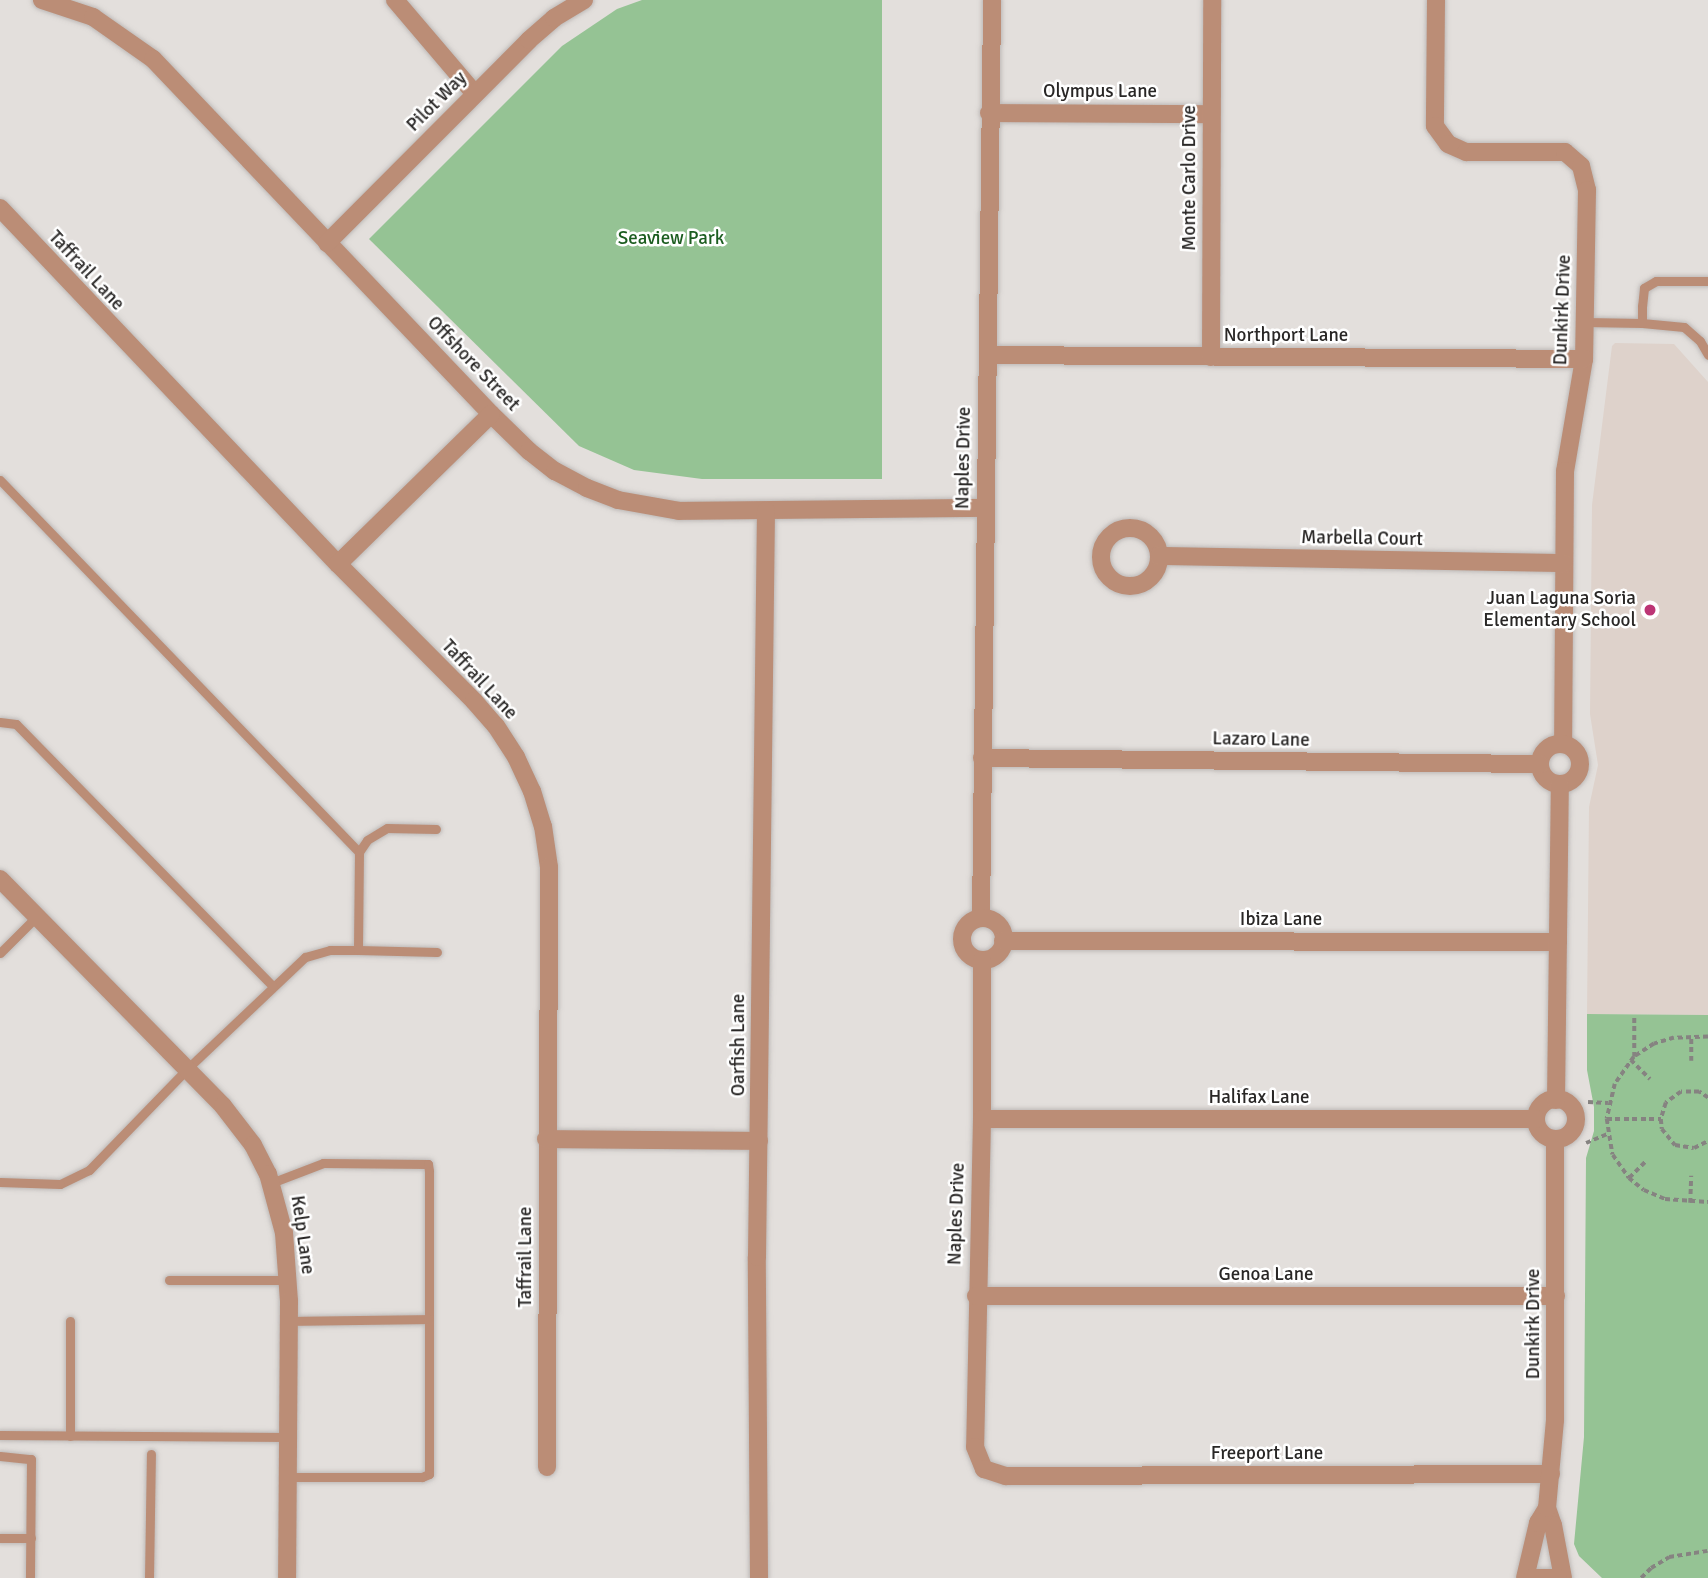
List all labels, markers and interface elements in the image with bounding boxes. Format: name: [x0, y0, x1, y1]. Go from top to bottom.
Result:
street label: Pilot Way: [402, 67, 472, 137]
street label: Olympus Lane: [1043, 81, 1157, 103]
street label: Monte Carlo Drive: [1179, 105, 1201, 251]
street label: Taffrail Lane: [43, 226, 129, 316]
park label: Seaview Park: [618, 228, 724, 250]
street label: Dunkirk Drive: [1550, 254, 1576, 366]
street label: Offshore Street: [422, 312, 524, 416]
street label: Northport Lane: [1224, 325, 1348, 347]
street label: Naples Drive: [952, 407, 976, 509]
street label: Marbella Court: [1301, 527, 1423, 551]
place label: Juan Laguna Soria Elementary School: [1483, 588, 1636, 632]
marker: Juan Laguna Soria Elementary School: [1642, 602, 1658, 618]
street label: Taffrail Lane: [436, 635, 522, 725]
street label: Lazaro Lane: [1212, 728, 1310, 752]
street label: Ibiza Lane: [1240, 909, 1322, 931]
street label: Oarfish Lane: [728, 994, 750, 1096]
street label: Halifax Lane: [1208, 1087, 1310, 1109]
street label: Naples Drive: [944, 1162, 970, 1266]
street label: Kelp Lane: [285, 1194, 319, 1276]
street label: Taffrail Lane: [515, 1207, 537, 1307]
street label: Genoa Lane: [1218, 1264, 1314, 1286]
street label: Dunkirk Drive: [1523, 1269, 1545, 1379]
street label: Freeport Lane: [1211, 1443, 1323, 1465]

